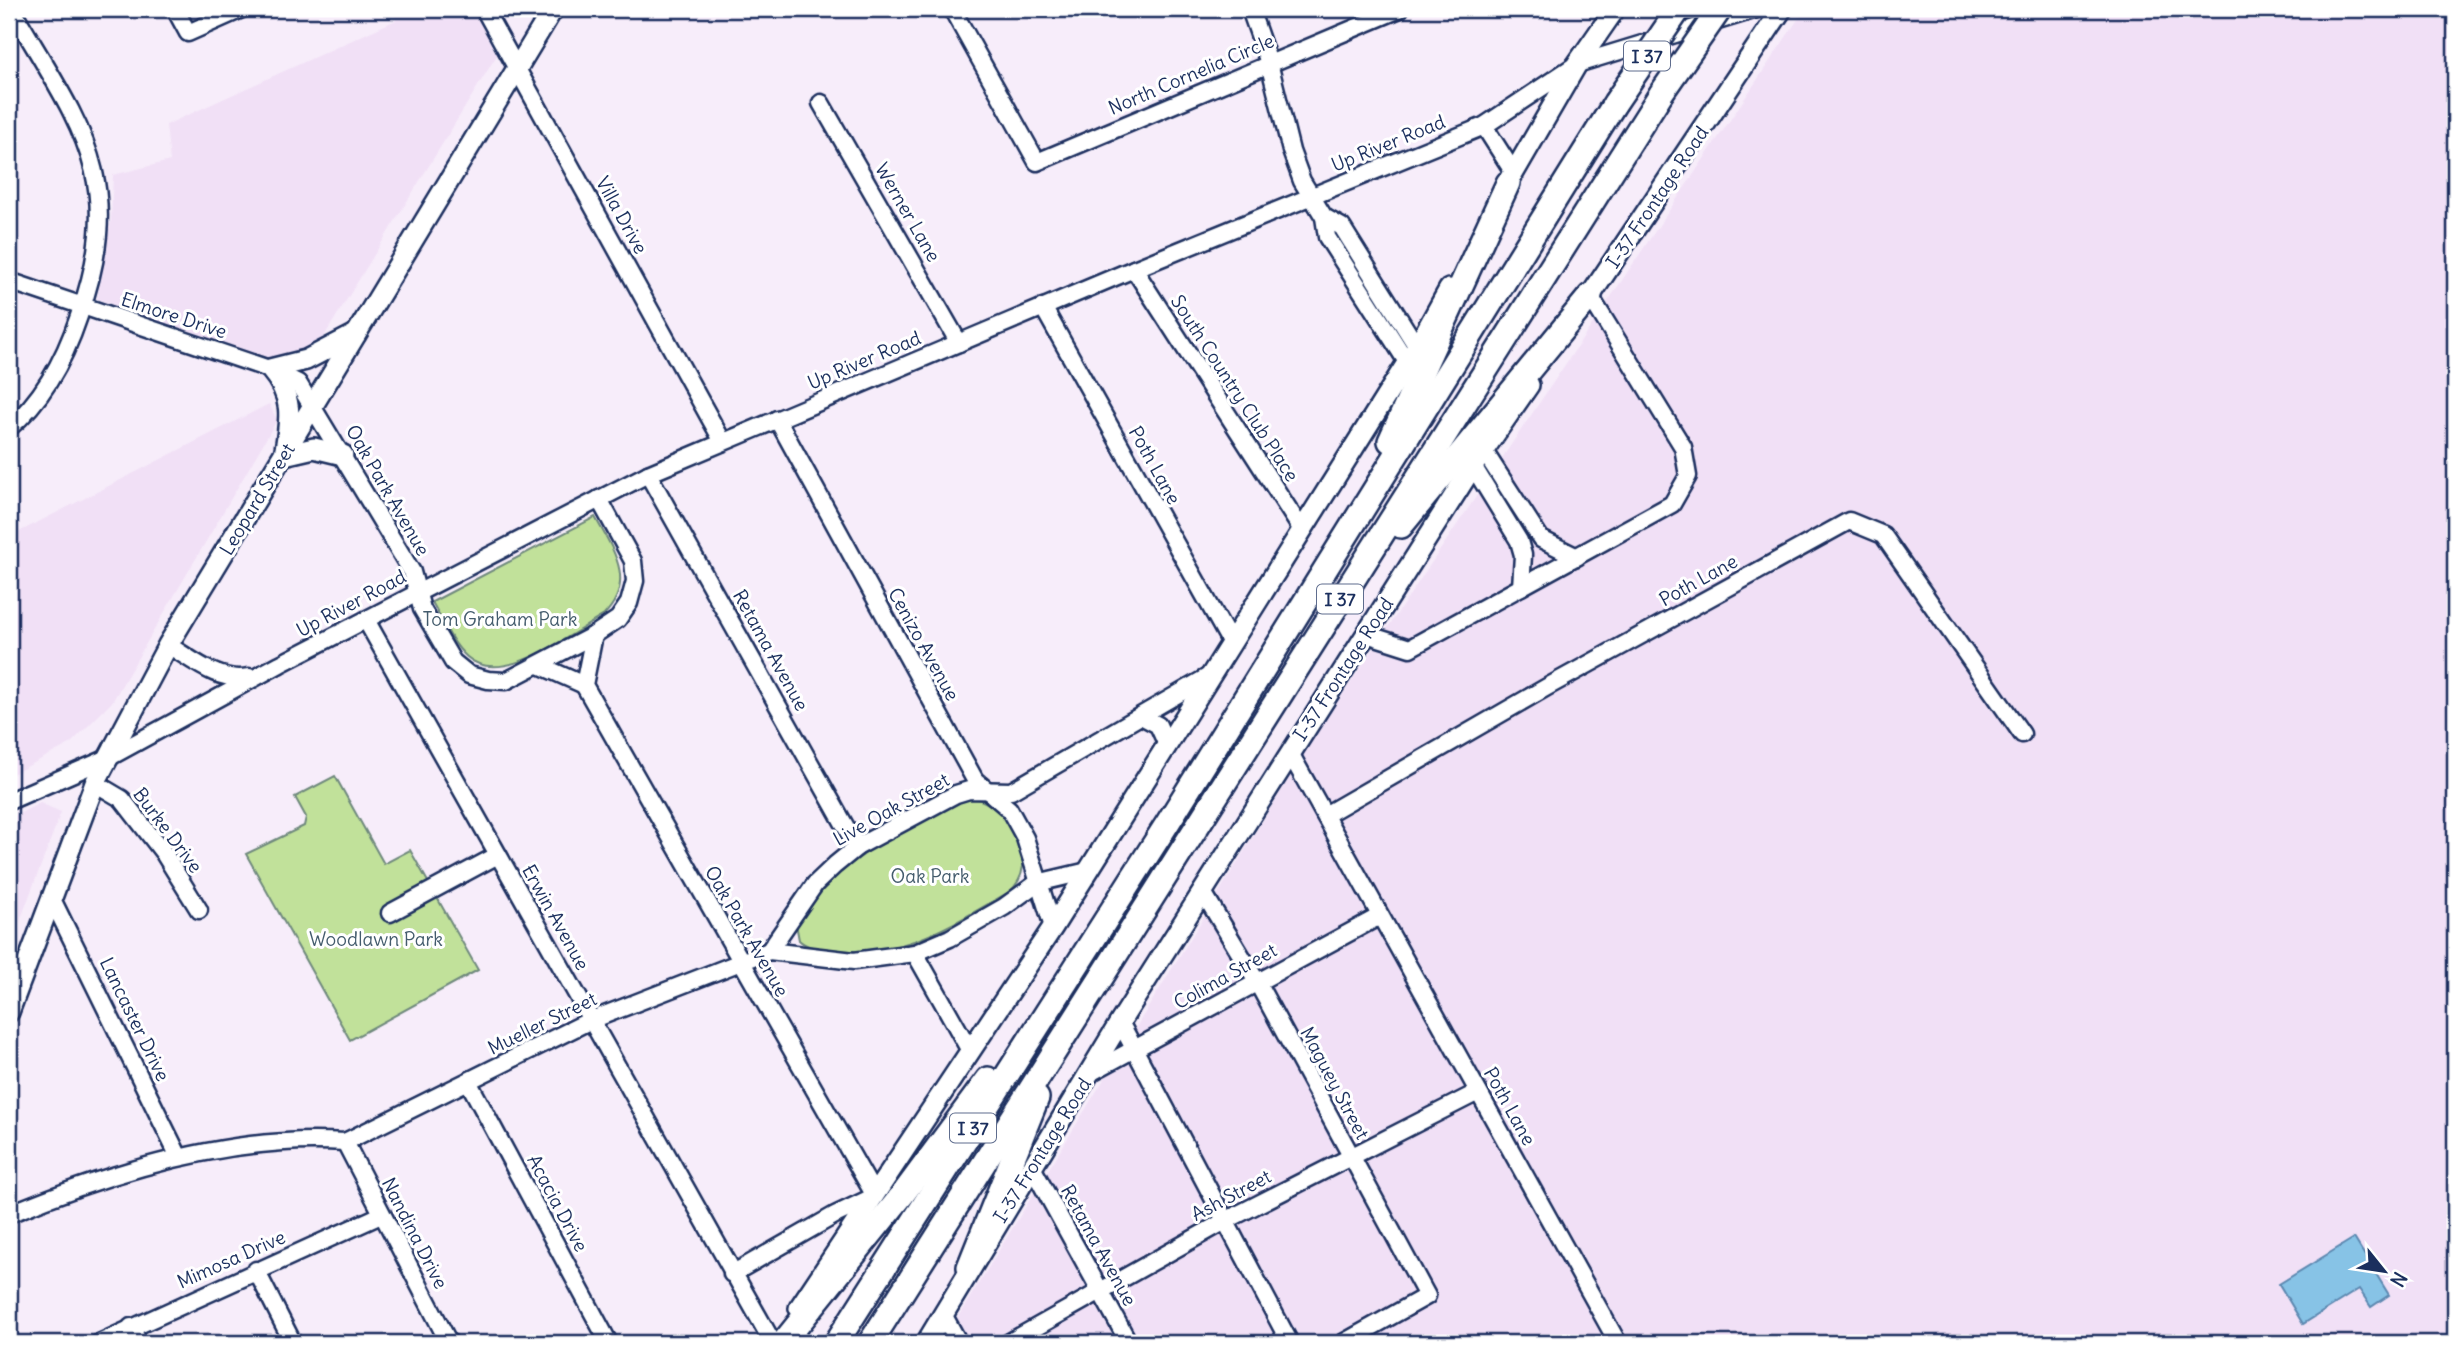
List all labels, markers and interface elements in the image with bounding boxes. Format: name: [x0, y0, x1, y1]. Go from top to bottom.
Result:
street label: North Cornelia Circle: [1105, 28, 1277, 120]
road number: I 37: [1624, 42, 1670, 70]
street label: Up River Road: [1328, 109, 1448, 177]
street label: I-37 Frontage Road: [1601, 121, 1713, 273]
street label: Werner Lane: [870, 158, 946, 266]
street label: Villa Drive: [591, 172, 653, 258]
street label: Elmore Drive: [118, 287, 230, 343]
street label: South Country Club Place: [1166, 290, 1304, 486]
street label: Up River Road: [804, 325, 924, 395]
street label: Oak Park Avenue: [341, 420, 435, 560]
street label: Poth Lane: [1124, 422, 1186, 508]
street label: Leopard Street: [214, 439, 300, 559]
street label: Poth Lane: [1655, 549, 1741, 611]
street label: Up River Road: [292, 564, 410, 642]
street label: Cenizo Avenue: [883, 583, 965, 705]
road number: I 37: [1317, 584, 1363, 614]
street label: Retama Avenue: [728, 585, 814, 715]
street label: I-37 Frontage Road: [1288, 593, 1398, 745]
park label: Tom Graham Park: [423, 607, 578, 631]
street label: Live Oak Street: [829, 767, 953, 851]
street label: Burke Drive: [128, 783, 208, 877]
street label: Erwin Avenue: [517, 860, 595, 974]
street label: Oak Park Avenue: [700, 861, 794, 1001]
park label: Oak Park: [890, 864, 970, 888]
park label: Woodlawn Park: [309, 927, 443, 951]
street label: Colima Street: [1169, 938, 1281, 1014]
street label: Lancaster Drive: [95, 953, 175, 1085]
street label: Mueller Street: [484, 986, 600, 1060]
street label: Maguey Street: [1295, 1023, 1375, 1143]
street label: Poth Lane: [1479, 1063, 1541, 1149]
street label: I-37 Frontage Road: [988, 1073, 1096, 1227]
road number: I 37: [950, 1114, 996, 1142]
street label: Acacia Drive: [522, 1150, 594, 1256]
street label: Ash Street: [1187, 1164, 1275, 1226]
street label: Nandina Drive: [377, 1173, 453, 1293]
street label: Retama Avenue: [1056, 1180, 1142, 1310]
street label: Mimosa Drive: [173, 1224, 289, 1294]
north arrow: [2348, 1236, 2418, 1306]
text: N: [2385, 1268, 2412, 1291]

